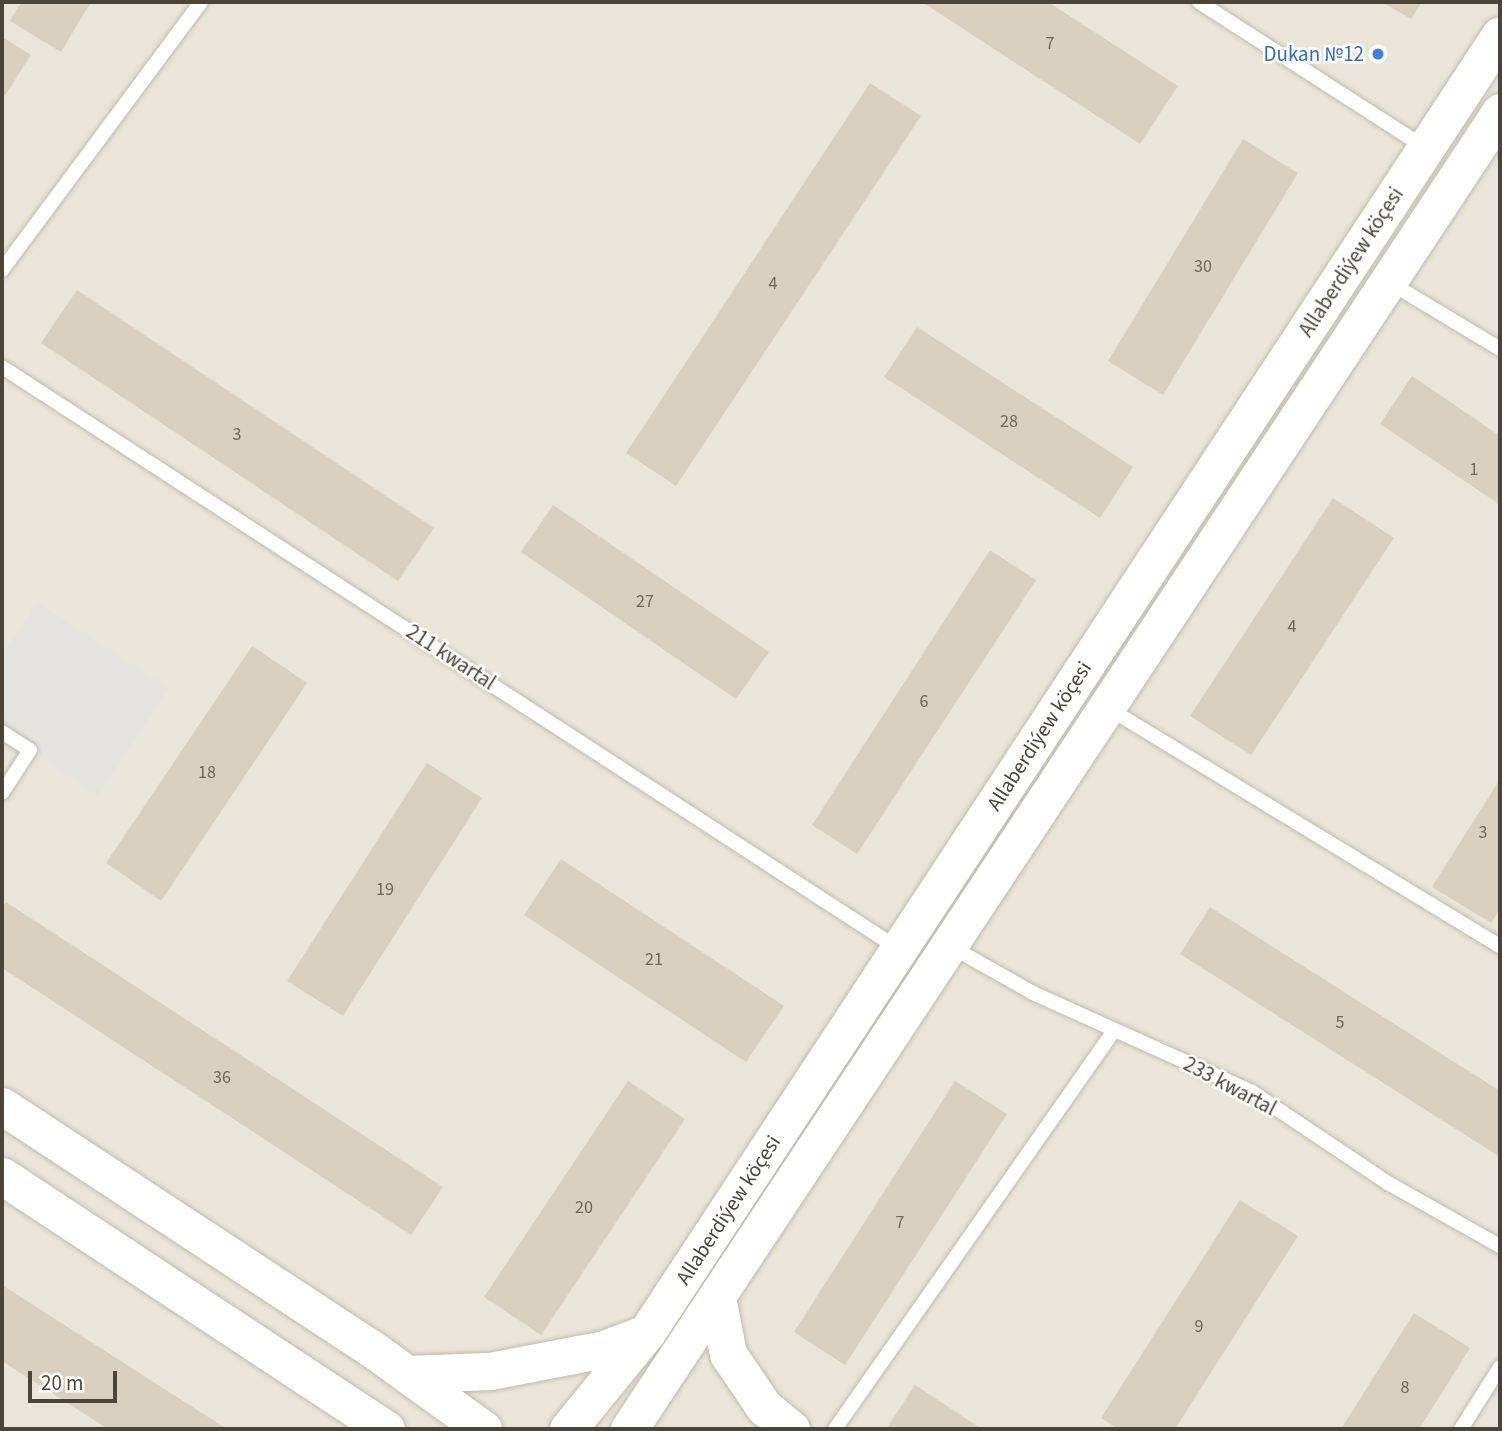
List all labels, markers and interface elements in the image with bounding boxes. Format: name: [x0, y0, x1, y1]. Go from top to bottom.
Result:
house number: 7: [1046, 33, 1054, 55]
place label: Dukan №12: [1264, 41, 1364, 67]
marker: Dukan №12: [1370, 46, 1386, 62]
street label: Allaberdiýew köçesi: [1293, 183, 1409, 341]
house number: 30: [1194, 256, 1212, 278]
house number: 4: [769, 273, 777, 295]
house number: 28: [1000, 411, 1018, 433]
house number: 3: [233, 424, 241, 446]
house number: 1: [1470, 459, 1478, 481]
house number: 27: [636, 591, 654, 613]
house number: 4: [1288, 616, 1296, 638]
street label: 211 kwartal: [402, 619, 500, 695]
street label: Allaberdiýew köçesi: [981, 657, 1097, 815]
house number: 6: [920, 691, 928, 713]
house number: 18: [198, 762, 216, 784]
house number: 3: [1479, 822, 1487, 844]
house number: 19: [376, 879, 394, 901]
house number: 21: [645, 949, 663, 971]
house number: 5: [1336, 1012, 1344, 1034]
street label: 233 kwartal: [1179, 1051, 1281, 1121]
house number: 36: [213, 1067, 231, 1089]
street label: Allaberdiýew köçesi: [670, 1131, 786, 1289]
house number: 20: [575, 1197, 593, 1219]
house number: 7: [896, 1212, 904, 1234]
house number: 9: [1195, 1316, 1203, 1338]
scale bar: [32, 1358, 121, 1402]
text: 20 m: [41, 1368, 83, 1398]
house number: 8: [1401, 1377, 1409, 1399]

